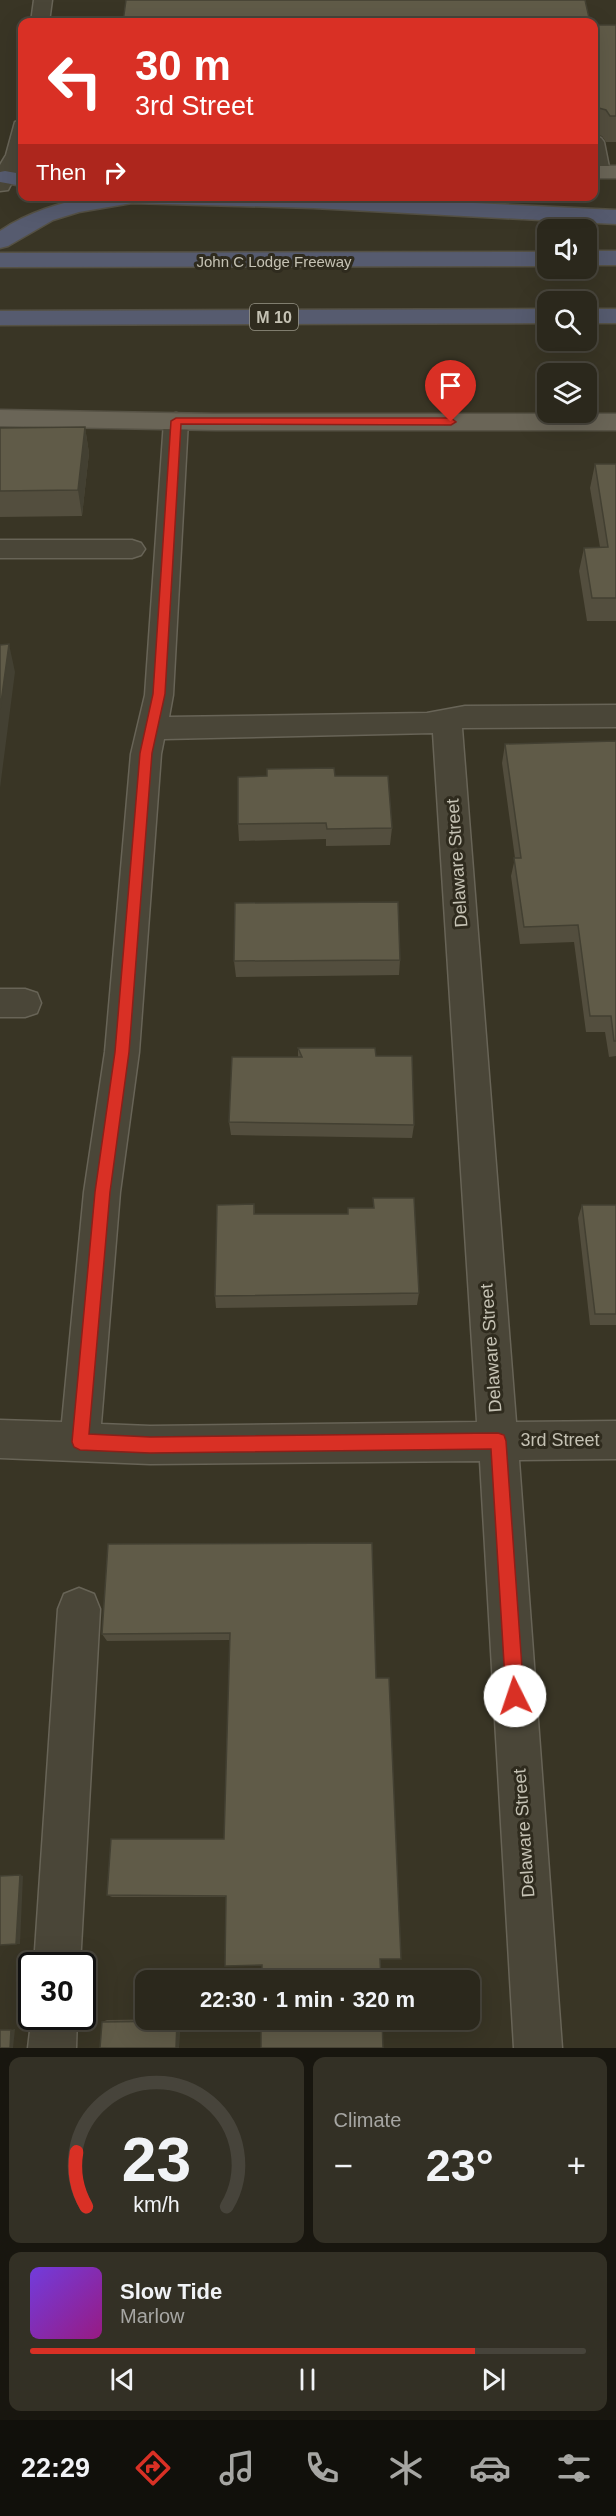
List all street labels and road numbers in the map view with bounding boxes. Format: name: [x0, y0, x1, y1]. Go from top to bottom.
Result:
street label: John C Lodge Freeway: [196, 253, 352, 270]
road number: M 10: [250, 304, 298, 330]
street label: Delaware Street: [443, 798, 471, 928]
street label: Delaware Street: [477, 1283, 505, 1413]
street label: 3rd Street: [520, 1430, 600, 1450]
street label: Delaware Street: [510, 1768, 538, 1898]

